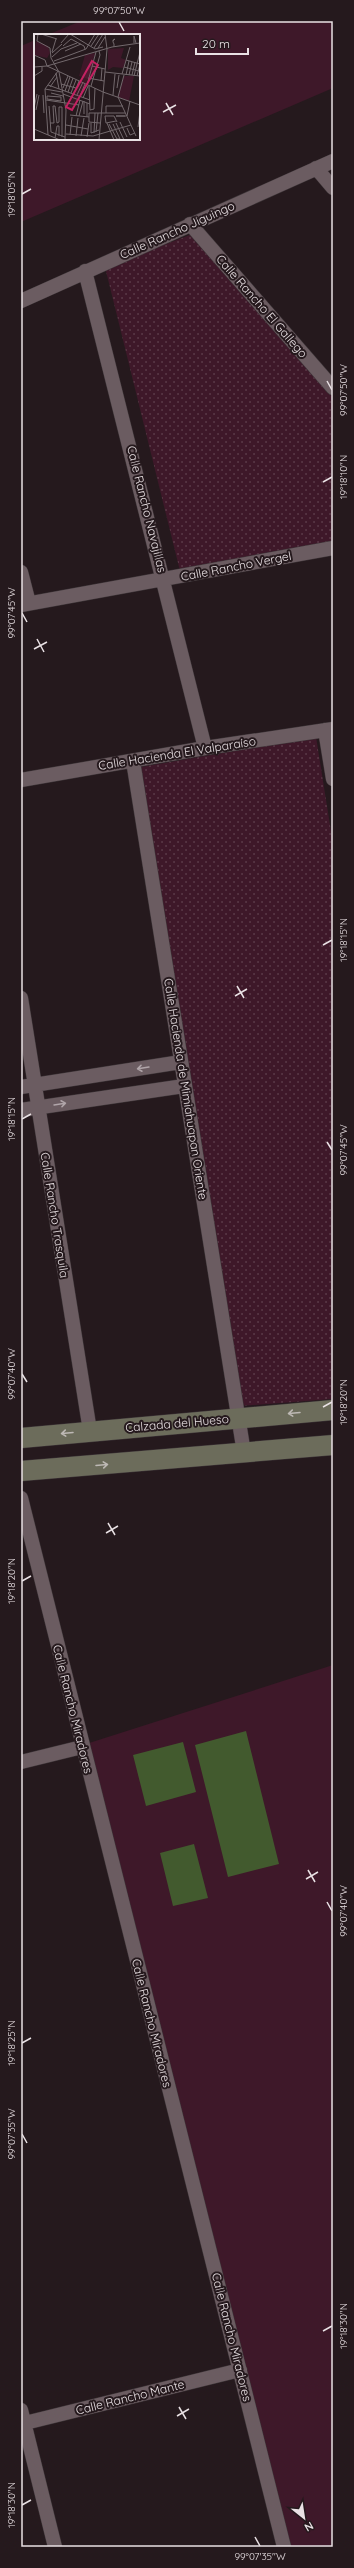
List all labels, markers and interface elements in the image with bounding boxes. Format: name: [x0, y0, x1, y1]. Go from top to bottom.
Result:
text: 99°07'50"W: [93, 4, 145, 17]
scale bar: [196, 30, 248, 56]
inset map: [34, 34, 140, 140]
text: 20 m: [202, 36, 230, 51]
text: 19°18'05"N: [5, 171, 18, 217]
street label: Calle Rancho Jiguingo: [117, 198, 237, 262]
street label: Calle Rancho El Gallego: [213, 251, 311, 361]
text: 99°07'50"W: [337, 364, 350, 416]
street label: Calle Rancho Navajillas: [124, 444, 170, 574]
text: 19°18'10"N: [337, 455, 350, 499]
street label: Calle Rancho Vergel: [180, 548, 292, 584]
text: 99°07'45"W: [5, 587, 18, 639]
street label: Calle Hacienda El Valparaíso: [97, 733, 257, 773]
text: 19°18'15"N: [337, 918, 350, 962]
street label: Calle Hacienda de Mimiahuapan Oriente: [161, 977, 211, 1201]
one-way arrow: [137, 1064, 150, 1072]
text: 19°18'15"N: [5, 1097, 18, 1141]
one-way arrow: [53, 1100, 66, 1108]
text: 99°07'45"W: [337, 1124, 350, 1176]
street label: Calle Rancho Trasquila: [38, 1151, 72, 1279]
text: 99°07'40"W: [5, 1348, 18, 1400]
text: 19°18'20"N: [337, 1379, 350, 1425]
one-way arrow: [288, 1410, 301, 1417]
street label: Calzada del Hueso: [125, 1411, 229, 1435]
one-way arrow: [61, 1430, 74, 1437]
one-way arrow: [95, 1461, 108, 1468]
text: 19°18'20"N: [5, 1558, 18, 1604]
street label: Calle Rancho Miradores: [50, 1643, 96, 1775]
text: 99°07'40"W: [337, 1885, 350, 1937]
street label: Calle Rancho Miradores: [129, 1957, 175, 2089]
text: 19°18'25"N: [5, 2020, 18, 2066]
text: 99°07'35"W: [5, 2108, 18, 2160]
street label: Calle Rancho Miradores: [209, 2271, 255, 2403]
text: 19°18'30"N: [337, 2303, 350, 2349]
street label: Calle Rancho Mante: [74, 2376, 186, 2418]
text: 19°18'30"N: [5, 2482, 18, 2528]
north arrow: [284, 2498, 324, 2538]
text: N: [302, 2519, 316, 2535]
text: 99°07'35"W: [234, 2550, 286, 2563]

